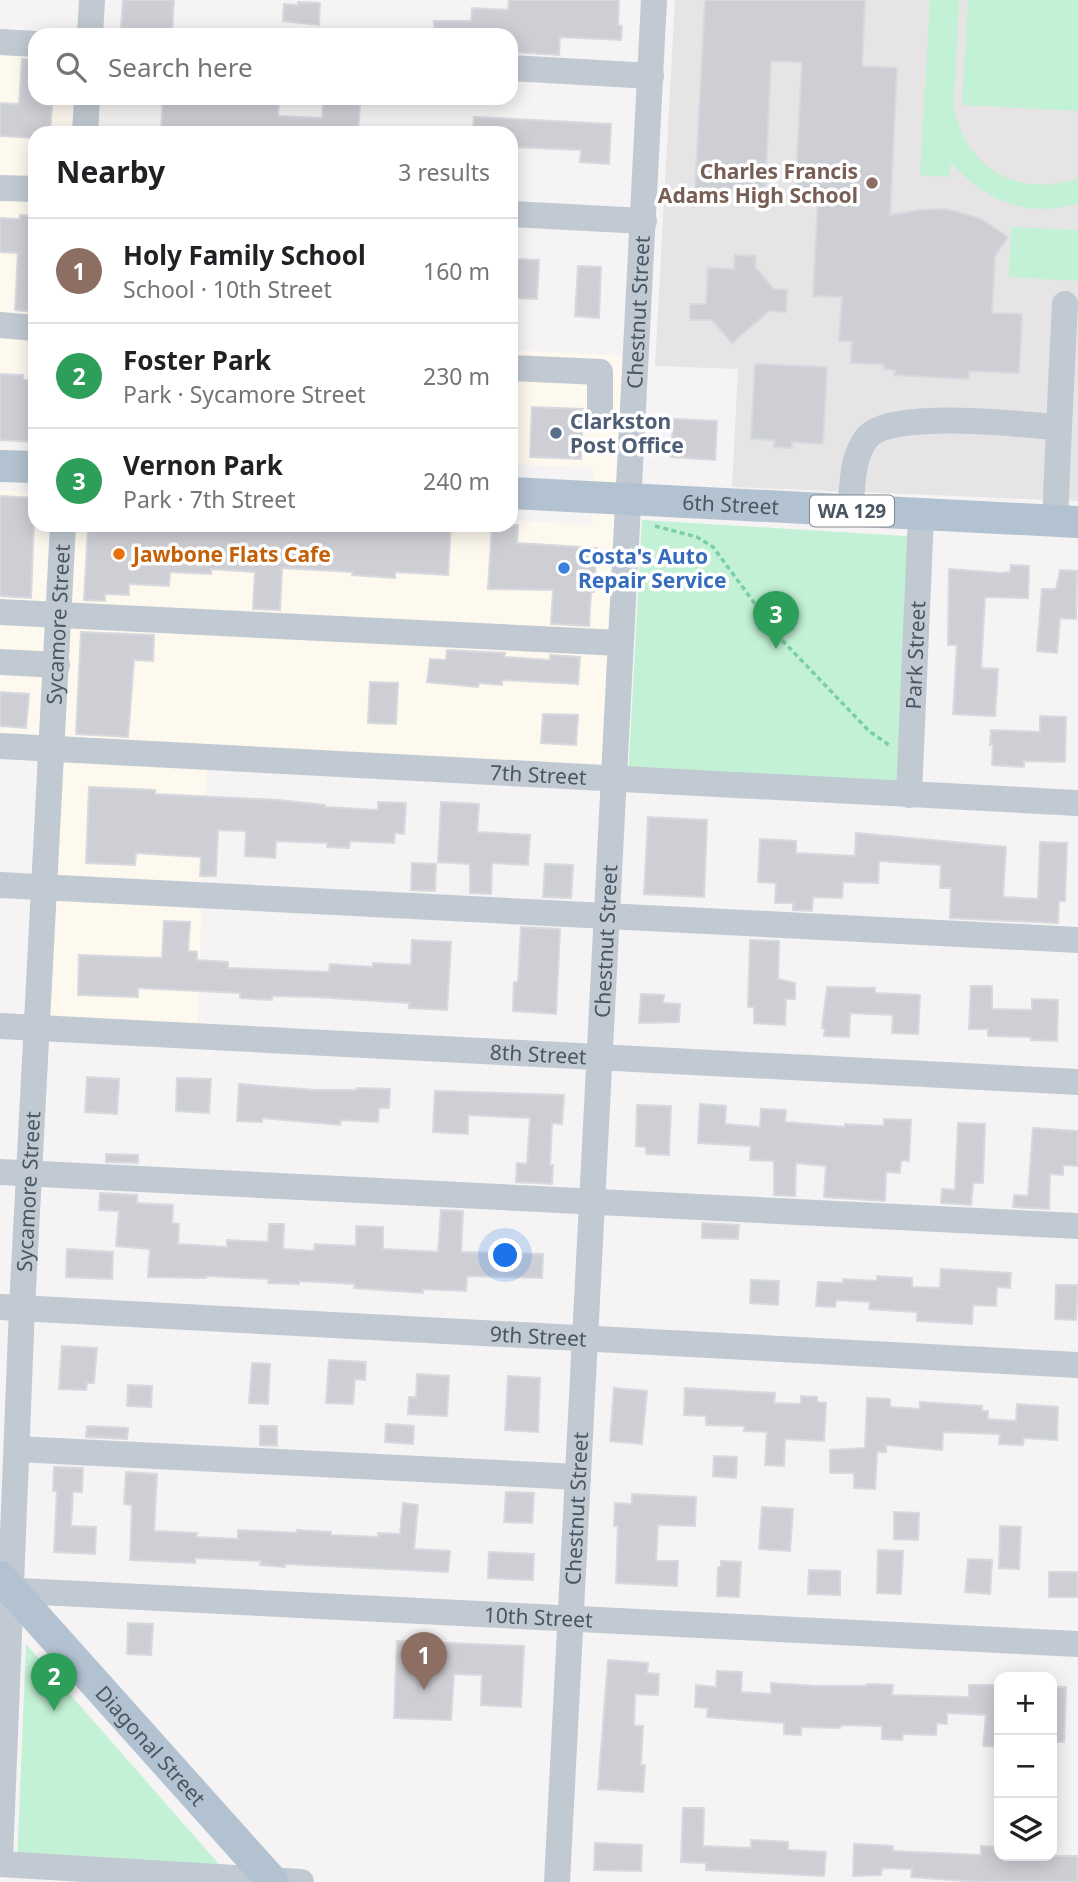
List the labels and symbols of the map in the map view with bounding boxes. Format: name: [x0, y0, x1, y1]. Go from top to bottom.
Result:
place label: Charles Francis Adams High School: [658, 157, 858, 209]
marker: Charles Francis Adams High School: [864, 175, 880, 191]
street label: Chestnut Street: [620, 234, 656, 389]
place label: Clarkston Post Office: [570, 407, 684, 459]
marker: Clarkston Post Office: [548, 425, 564, 441]
street label: 6th Street: [682, 488, 780, 521]
road number: WA 129: [810, 496, 894, 526]
place label: Jawbone Flats Cafe: [131, 540, 331, 568]
place label: Costa's Auto Repair Service: [578, 542, 726, 594]
street label: Sycamore Street: [40, 543, 76, 705]
marker: Jawbone Flats Cafe: [111, 546, 127, 562]
marker: Costa's Auto Repair Service: [556, 560, 572, 576]
pin: 3: [753, 591, 799, 649]
street label: Park Street: [899, 600, 931, 710]
street label: 7th Street: [489, 758, 588, 791]
street label: Chestnut Street: [588, 863, 623, 1019]
street label: 8th Street: [489, 1037, 588, 1070]
street label: Sycamore Street: [10, 1110, 46, 1273]
your location: [488, 1238, 522, 1272]
street label: 9th Street: [489, 1319, 588, 1353]
street label: Chestnut Street: [558, 1431, 594, 1586]
street label: 10th Street: [483, 1600, 594, 1634]
pin: 1: [401, 1632, 447, 1690]
pin: 2: [31, 1653, 77, 1711]
street label: Diagonal Street: [89, 1679, 212, 1812]

